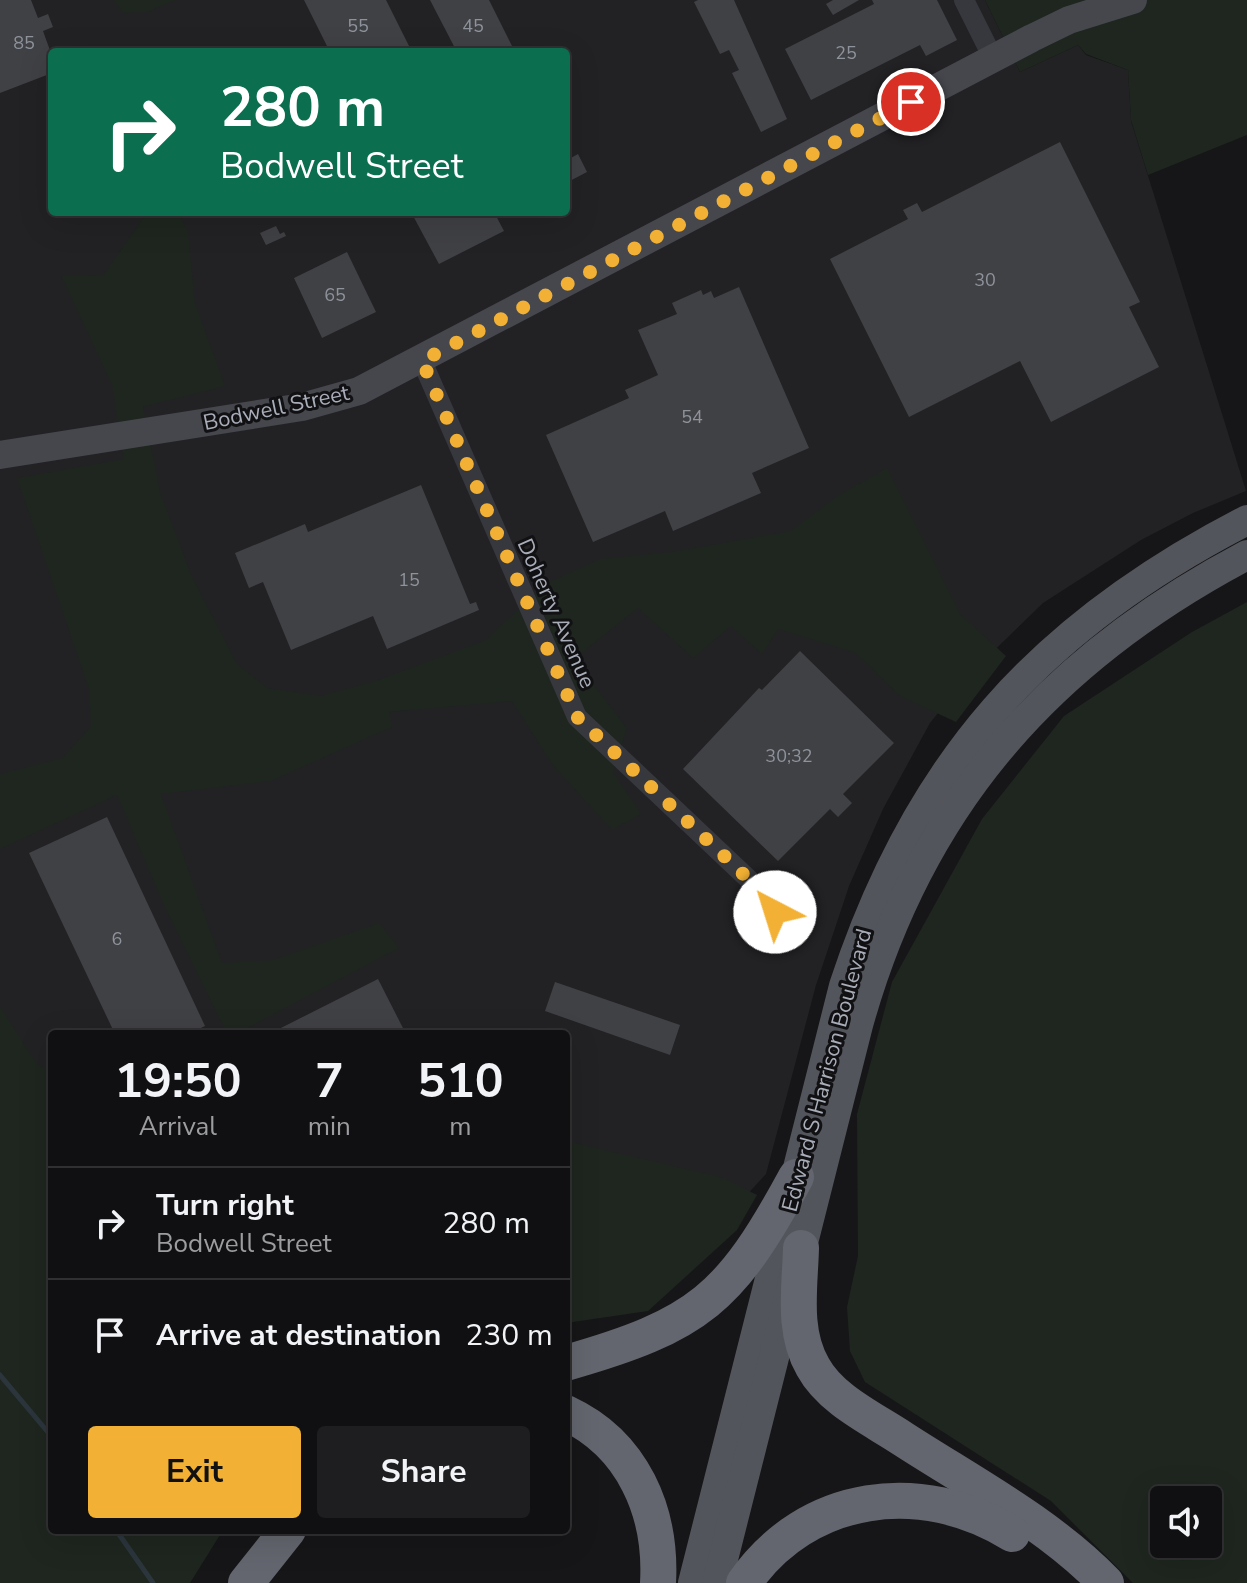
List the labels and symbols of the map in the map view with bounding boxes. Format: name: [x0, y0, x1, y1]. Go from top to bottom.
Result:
house number: 55: [347, 14, 369, 38]
house number: 45: [462, 14, 484, 38]
house number: 85: [13, 31, 35, 55]
house number: 25: [835, 41, 857, 65]
pin: [877, 68, 945, 136]
house number: 30: [974, 268, 996, 292]
house number: 65: [324, 283, 346, 307]
street label: Bodwell Street: [200, 378, 352, 438]
house number: 54: [681, 405, 703, 429]
street label: Doherty Avenue: [510, 534, 603, 693]
house number: 15: [398, 568, 420, 592]
house number: 30;32: [765, 744, 813, 768]
position arrow: [733, 870, 817, 954]
street label: Edward S Harrison Boulevard: [775, 925, 879, 1215]
house number: 6: [112, 927, 122, 951]

